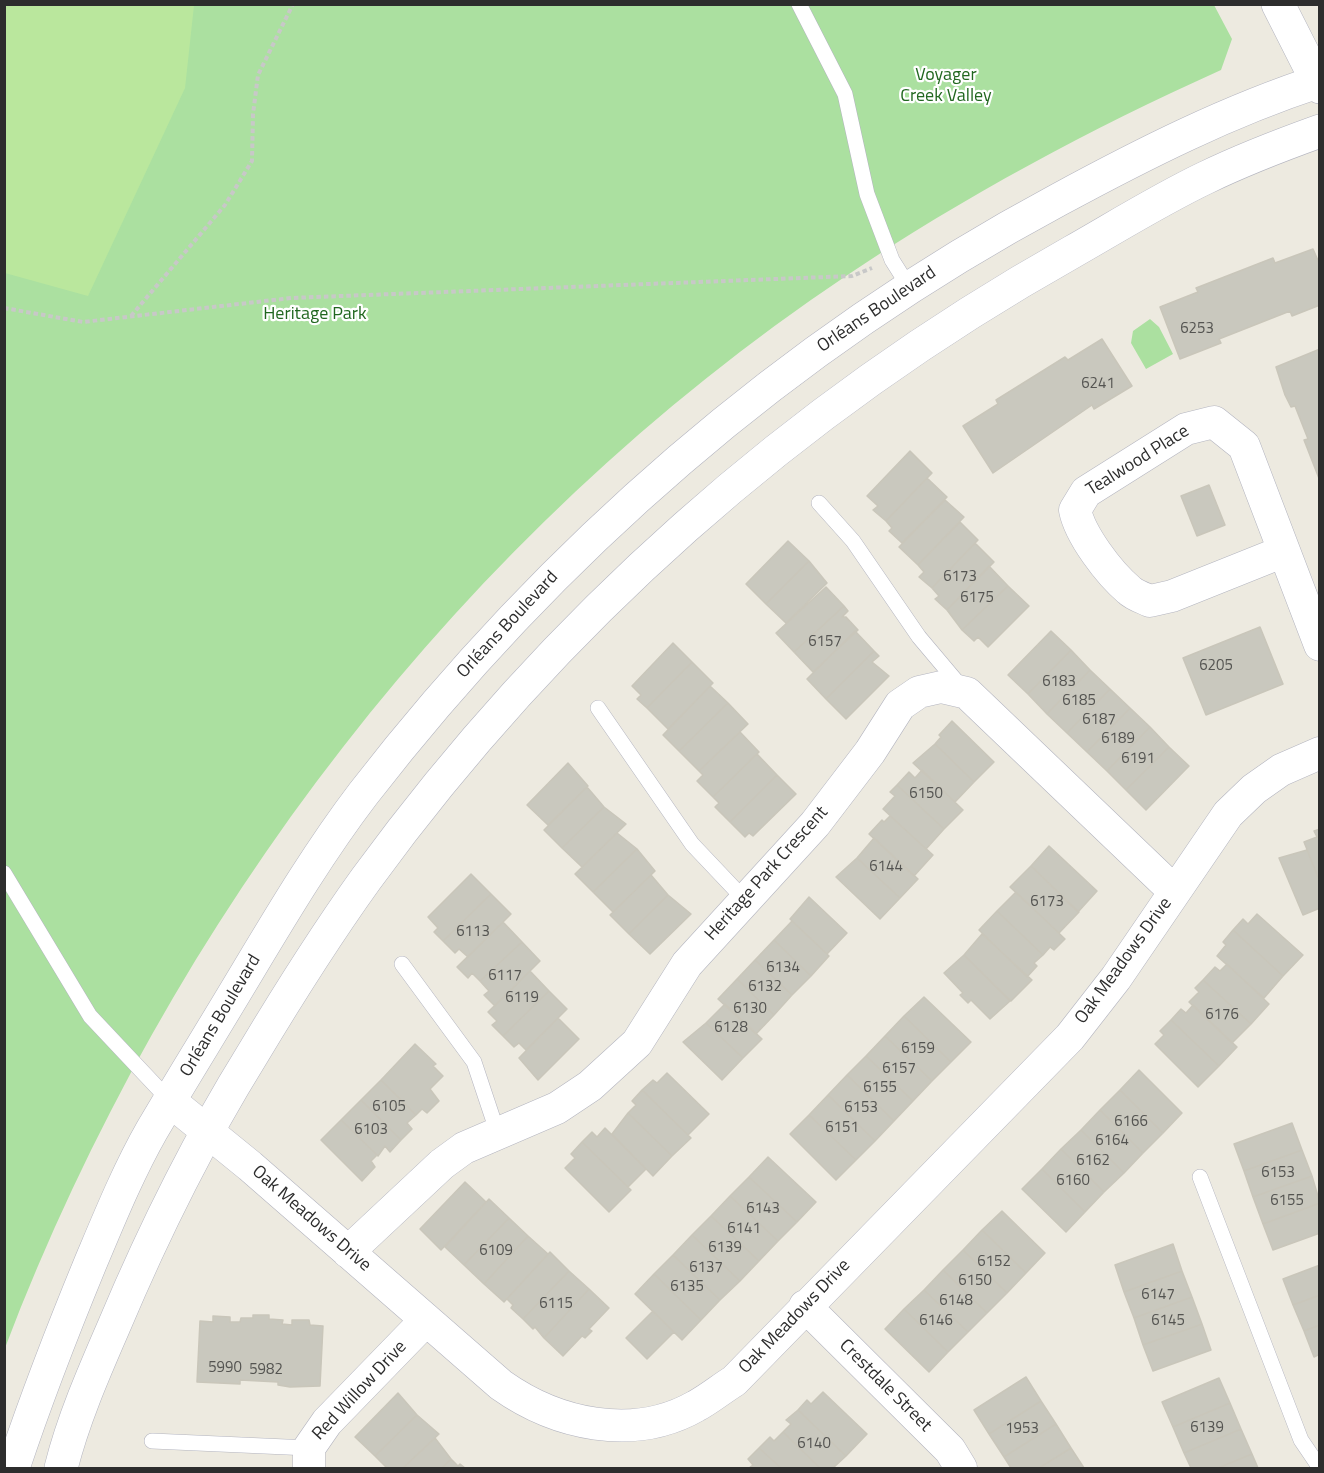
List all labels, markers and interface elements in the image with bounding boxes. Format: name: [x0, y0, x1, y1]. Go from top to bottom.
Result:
park label: Voyager Creek Valley: [900, 65, 992, 107]
street label: Orléans Boulevard: [813, 262, 941, 358]
park label: Heritage Park: [263, 304, 367, 326]
house number: 6253: [1180, 320, 1214, 338]
house number: 6241: [1081, 375, 1115, 393]
street label: Tealwood Place: [1083, 421, 1193, 501]
street label: Orléans Boulevard: [453, 567, 563, 683]
house number: 6173: [943, 568, 977, 586]
house number: 6175: [960, 589, 994, 607]
house number: 6157: [808, 633, 842, 651]
house number: 6205: [1199, 657, 1233, 675]
house number: 6183: [1042, 673, 1076, 691]
house number: 6185: [1062, 692, 1096, 710]
house number: 6187: [1082, 711, 1116, 729]
house number: 6189: [1101, 730, 1135, 748]
house number: 6191: [1121, 750, 1155, 768]
house number: 6150: [909, 785, 943, 803]
street label: Heritage Park Crescent: [701, 802, 833, 946]
house number: 6144: [869, 858, 903, 876]
house number: 6173: [1030, 893, 1064, 911]
street label: Oak Meadows Drive: [1071, 894, 1177, 1028]
house number: 6113: [456, 923, 490, 941]
street label: Orléans Boulevard: [176, 951, 266, 1081]
house number: 6134: [766, 959, 800, 977]
house number: 6117: [488, 967, 522, 985]
house number: 6132: [748, 978, 782, 996]
house number: 6119: [505, 989, 539, 1007]
house number: 6130: [733, 1000, 767, 1018]
house number: 6176: [1205, 1006, 1239, 1024]
house number: 6128: [714, 1019, 748, 1037]
house number: 6159: [901, 1040, 935, 1058]
house number: 6157: [882, 1060, 916, 1078]
house number: 6155: [863, 1079, 897, 1097]
house number: 6105: [372, 1098, 406, 1116]
house number: 6153: [844, 1099, 878, 1117]
house number: 6166: [1114, 1113, 1148, 1131]
house number: 6151: [825, 1119, 859, 1137]
house number: 6103: [354, 1121, 388, 1139]
house number: 6164: [1095, 1132, 1129, 1150]
house number: 6162: [1076, 1152, 1110, 1170]
street label: Oak Meadows Drive: [247, 1161, 375, 1277]
house number: 6153: [1261, 1164, 1295, 1182]
house number: 6160: [1056, 1172, 1090, 1190]
house number: 6155: [1270, 1192, 1304, 1210]
house number: 6143: [746, 1200, 780, 1218]
house number: 6141: [727, 1220, 761, 1238]
house number: 6139: [708, 1239, 742, 1257]
house number: 6109: [479, 1242, 513, 1260]
house number: 6152: [977, 1253, 1011, 1271]
street label: Oak Meadows Drive: [735, 1255, 855, 1379]
house number: 6137: [689, 1259, 723, 1277]
house number: 6150: [958, 1272, 992, 1290]
house number: 6135: [670, 1278, 704, 1296]
house number: 6147: [1141, 1286, 1175, 1304]
house number: 6148: [939, 1292, 973, 1310]
house number: 6115: [539, 1295, 573, 1313]
house number: 6146: [919, 1312, 953, 1330]
house number: 6145: [1151, 1312, 1185, 1330]
street label: Crestdale Street: [834, 1335, 936, 1437]
street label: Red Willow Drive: [308, 1337, 412, 1445]
house number: 5990: [208, 1359, 242, 1377]
house number: 5982: [249, 1361, 283, 1379]
house number: 6139: [1190, 1419, 1224, 1437]
house number: 1953: [1005, 1420, 1039, 1438]
house number: 6140: [797, 1435, 831, 1453]

